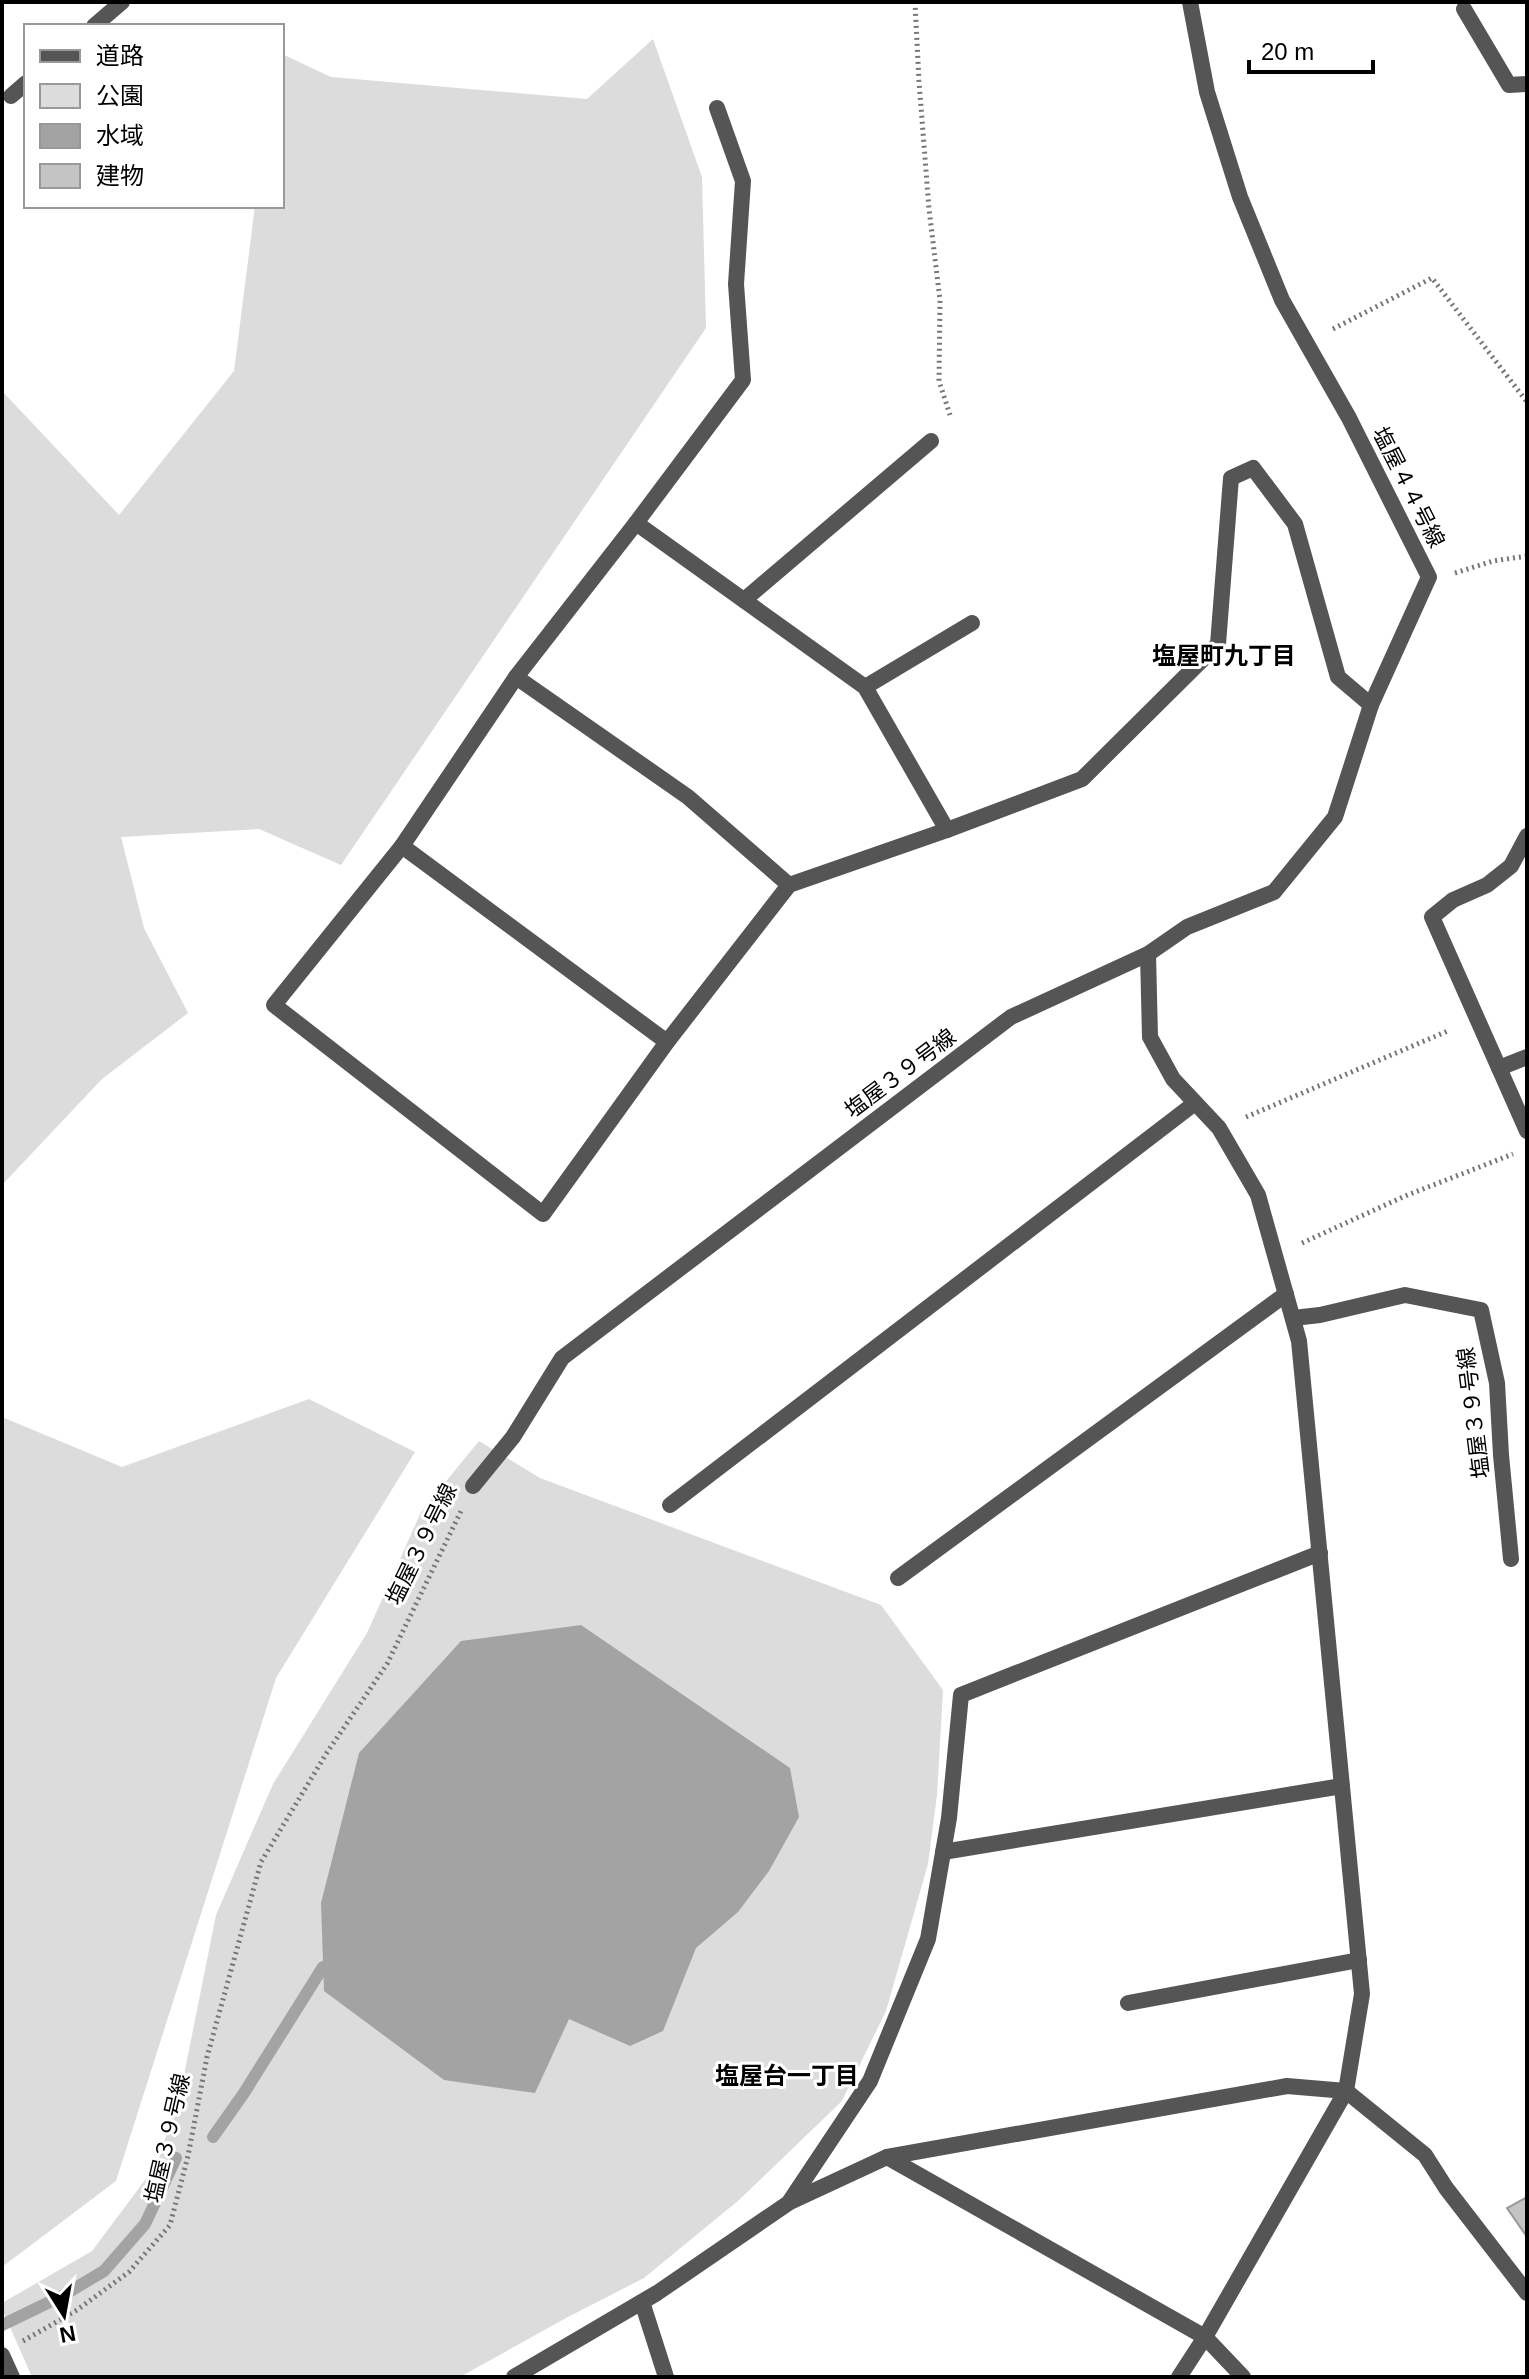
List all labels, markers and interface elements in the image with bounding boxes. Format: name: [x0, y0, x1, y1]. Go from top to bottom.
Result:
legend: [24, 24, 284, 208]
scale bar: [1249, 24, 1373, 74]
text: 20 m: [1261, 38, 1314, 65]
text: 道路: [96, 42, 144, 69]
text: 公園: [96, 82, 144, 109]
text: 水域: [96, 122, 144, 149]
text: 建物: [96, 162, 144, 189]
street label: 塩屋４４号線: [1367, 423, 1450, 552]
district label: 塩屋町九丁目: [1152, 642, 1296, 669]
street label: 塩屋３９号線: [840, 1024, 961, 1123]
street label: 塩屋３９号線: [1453, 1346, 1494, 1480]
street label: 塩屋３９号線: [381, 1479, 462, 1609]
district label: 塩屋台一丁目: [715, 2062, 859, 2089]
street label: 塩屋３９号線: [140, 2071, 195, 2205]
north arrow: [24, 2275, 104, 2355]
text: N: [58, 2320, 78, 2348]

